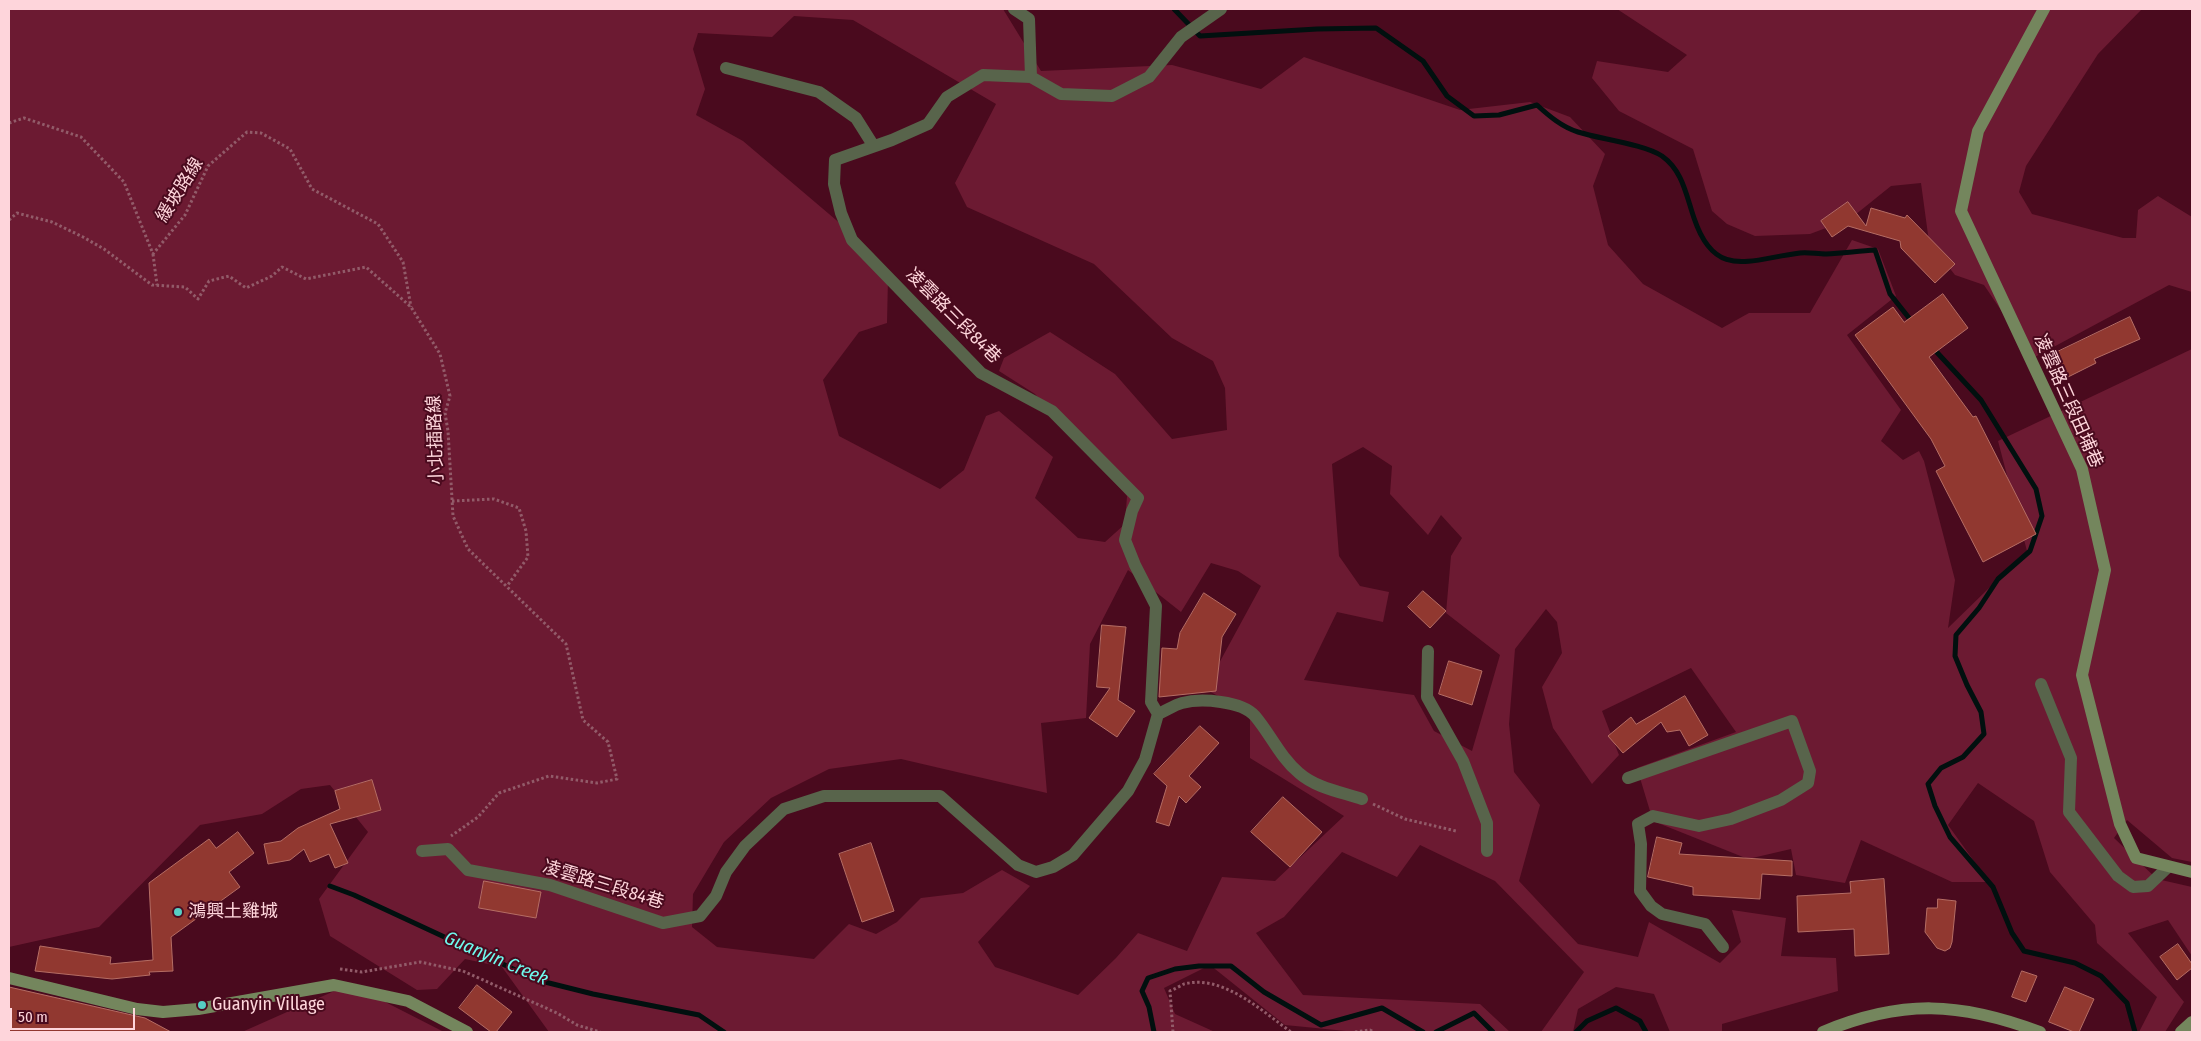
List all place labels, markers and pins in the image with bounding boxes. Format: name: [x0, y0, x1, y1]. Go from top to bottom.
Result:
place label: 鴻興土雞城: [188, 901, 278, 923]
marker: 鴻興土雞城: [172, 906, 184, 918]
place label: Guanyin Village: [212, 994, 325, 1016]
marker: Guanyin Village: [196, 999, 208, 1011]

